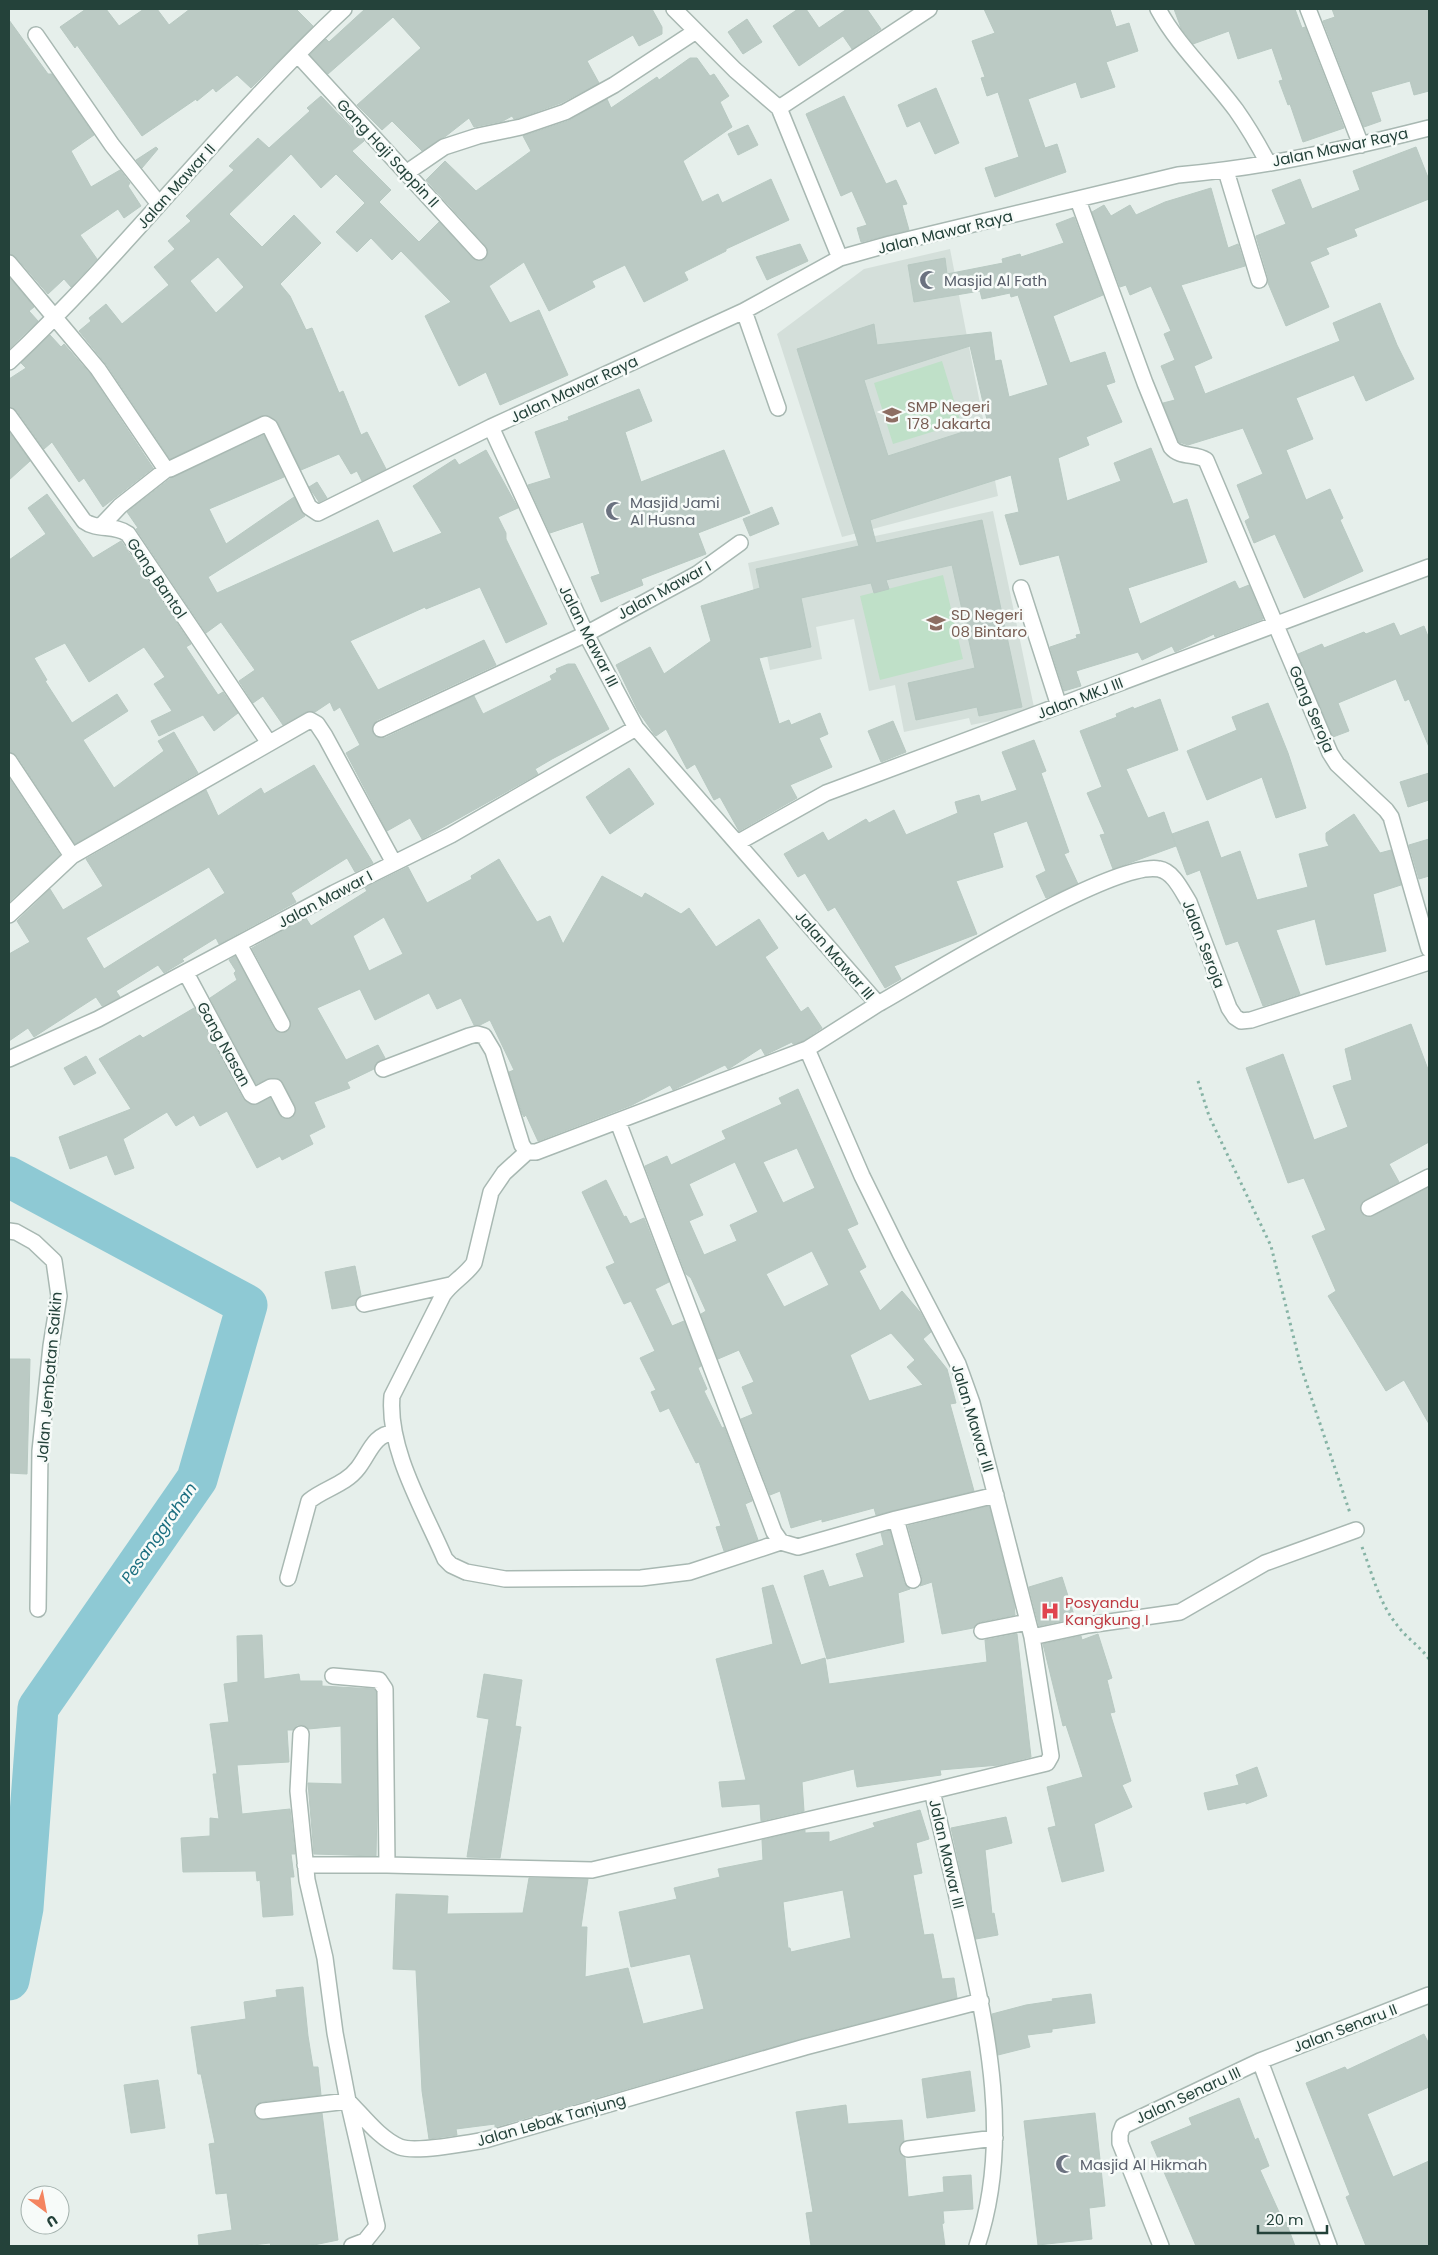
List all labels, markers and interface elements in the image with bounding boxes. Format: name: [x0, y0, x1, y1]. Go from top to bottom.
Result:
street label: Gang Haji Sappin II: [332, 94, 444, 212]
street label: Jalan Mawar Raya: [1270, 122, 1410, 172]
street label: Jalan Mawar II: [132, 139, 220, 233]
street label: Jalan Mawar Raya: [875, 205, 1015, 259]
mosque icon: Masjid Al Fath: [918, 269, 940, 291]
place label: Masjid Al Fath: [944, 270, 1047, 291]
street label: Jalan Mawar Raya: [507, 350, 641, 428]
place label: SMP Negeri 178 Jakarta: [907, 396, 991, 434]
school or university icon: SMP Negeri 178 Jakarta: [881, 404, 903, 426]
place label: Masjid Jami Al Husna: [630, 492, 720, 530]
mosque icon: Masjid Jami Al Husna: [604, 500, 626, 522]
street label: Gang Bantol: [122, 533, 192, 623]
street label: Jalan Mawar I: [613, 556, 715, 624]
street label: Jalan Mawar III: [554, 581, 624, 691]
place label: SD Negeri 08 Bintaro: [951, 604, 1027, 642]
school or university icon: SD Negeri 08 Bintaro: [925, 612, 947, 634]
street label: Gang Seroja: [1284, 662, 1340, 756]
street label: Jalan MKJ III: [1034, 672, 1126, 724]
street label: Jalan Mawar I: [274, 865, 376, 933]
street label: Jalan Seroja: [1178, 897, 1230, 991]
street label: Jalan Mawar III: [790, 906, 880, 1004]
street label: Gang Nasan: [192, 998, 256, 1090]
street label: Jalan Jembatan Saikin: [31, 1291, 67, 1463]
street label: Jalan Mawar III: [947, 1362, 999, 1474]
water label: Pesanggrahan: [116, 1478, 202, 1588]
place label: Posyandu Kangkung I: [1065, 1592, 1149, 1630]
hospital icon: Posyandu Kangkung I: [1039, 1600, 1061, 1622]
street label: Jalan Mawar III: [924, 1797, 970, 1911]
street label: Jalan Senaru II: [1290, 1998, 1400, 2058]
street label: Jalan Senaru III: [1132, 2061, 1244, 2129]
street label: Jalan Lebak Tanjung: [474, 2089, 628, 2151]
mosque icon: Masjid Al Hikmah: [1054, 2153, 1076, 2175]
place label: Masjid Al Hikmah: [1080, 2154, 1207, 2175]
north arrow: [20, 2185, 70, 2235]
scale bar: [1258, 2202, 1327, 2234]
text: 20 m: [1266, 2209, 1304, 2230]
text: U: [42, 2210, 61, 2232]

